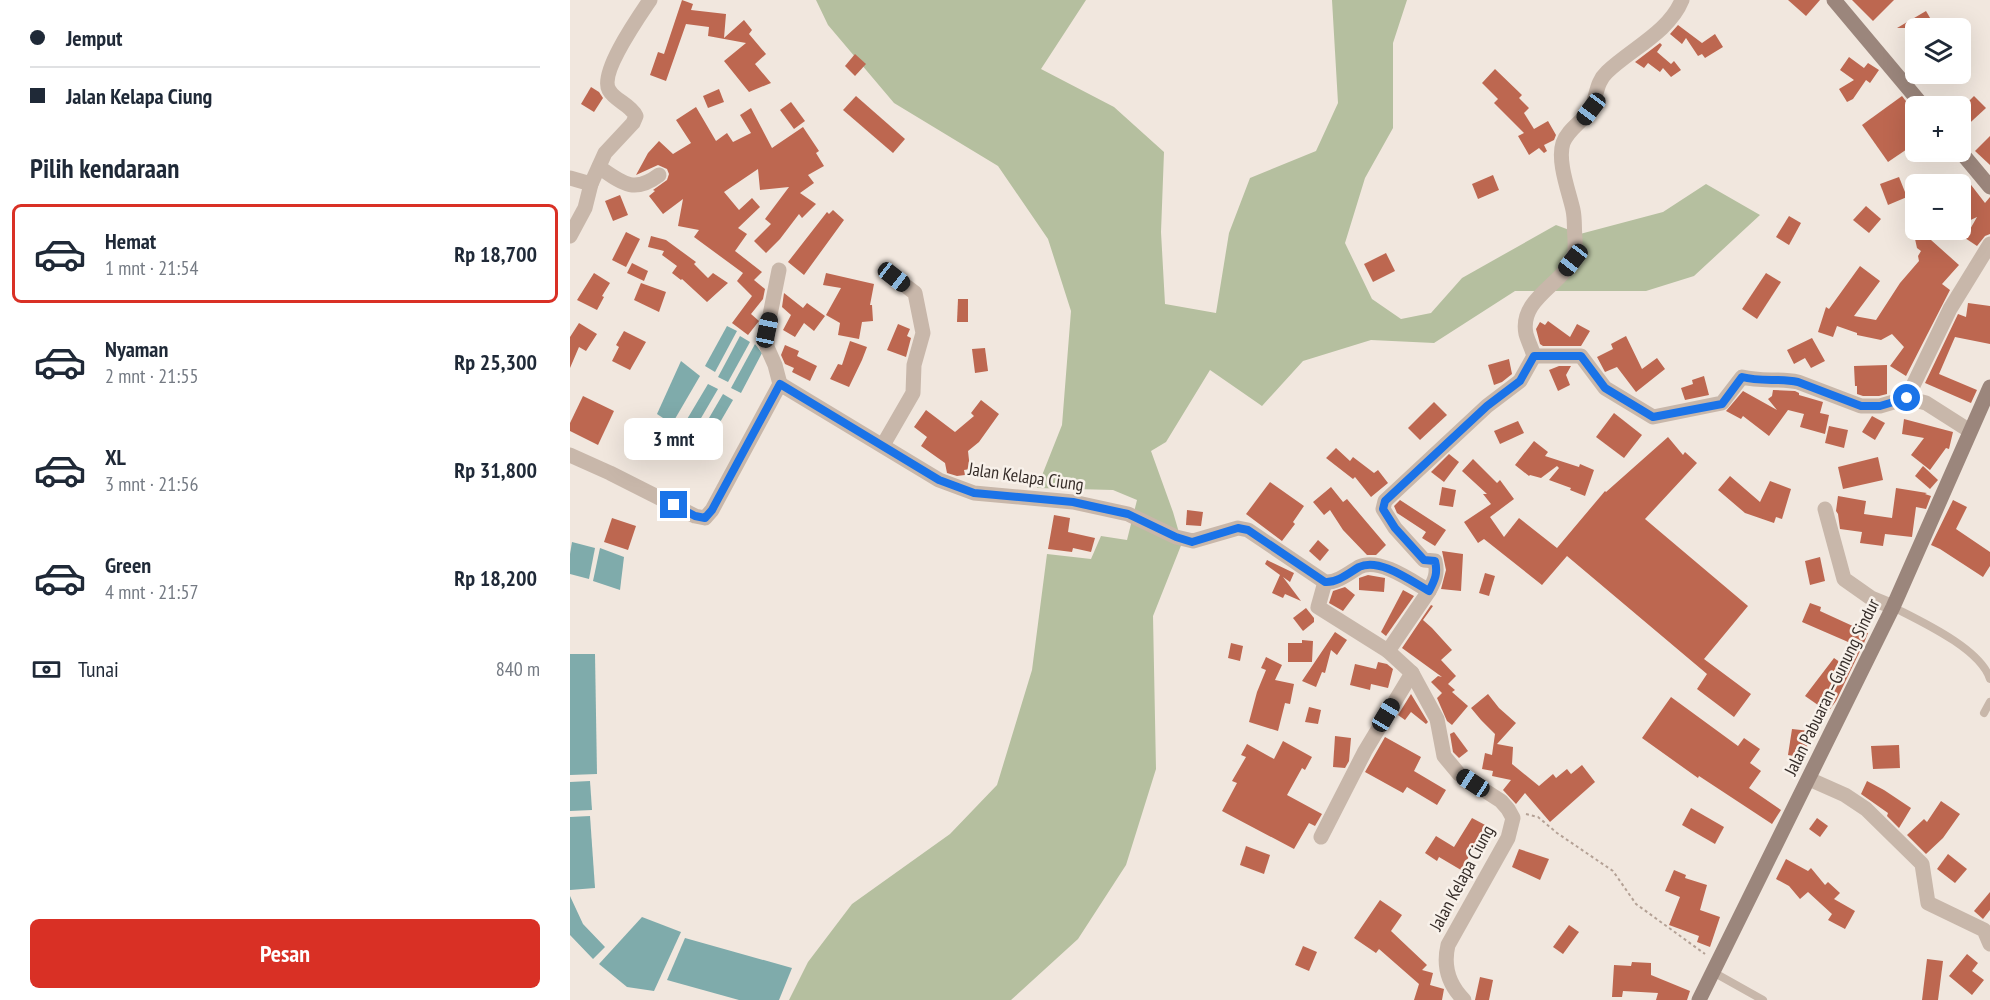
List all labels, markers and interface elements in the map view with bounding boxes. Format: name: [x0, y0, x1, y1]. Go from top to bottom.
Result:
map controls: [1905, 18, 1971, 240]
button: layers: [1905, 18, 1971, 84]
text: Jemput: [66, 24, 122, 52]
text: Jalan Kelapa Ciung: [66, 82, 212, 110]
car: [1573, 89, 1609, 129]
button: +: [1905, 96, 1971, 162]
text: Pilih kendaraan: [30, 151, 179, 185]
button: −: [1905, 174, 1971, 240]
icon: car: [33, 227, 87, 281]
text: Hemat: [105, 227, 156, 255]
text: Rp 18,700: [454, 240, 537, 268]
car: [1555, 240, 1591, 280]
text: 1 mnt · 21:54: [105, 255, 198, 281]
car: [874, 259, 914, 295]
car: [754, 311, 780, 349]
icon: car: [33, 335, 87, 389]
text: Nyaman: [105, 335, 168, 363]
text: Rp 25,300: [454, 348, 537, 376]
text: 2 mnt · 21:55: [105, 363, 198, 389]
route start: [1893, 384, 1920, 411]
callout: 3 mnt: [624, 418, 724, 460]
text: 3 mnt: [653, 426, 694, 452]
icon: car: [33, 443, 87, 497]
text: XL: [105, 443, 126, 471]
text: Rp 31,800: [454, 456, 537, 484]
street label: Jalan Kelapa Ciung: [966, 457, 1085, 496]
text: 3 mnt · 21:56: [105, 471, 198, 497]
route end: [660, 491, 687, 518]
icon: car: [33, 551, 87, 605]
text: Green: [105, 551, 151, 579]
text: Rp 18,200: [454, 564, 537, 592]
text: 4 mnt · 21:57: [105, 579, 198, 605]
street label: Jalan Pabuaran–Gunung Sindur: [1778, 595, 1884, 780]
icon: cash: [30, 653, 63, 686]
text: Tunai: [78, 655, 119, 683]
text: 840 m: [496, 656, 540, 682]
car: [1369, 695, 1403, 735]
car: [1453, 766, 1493, 800]
street label: Jalan Kelapa Ciung: [1424, 821, 1499, 935]
button: Pesan: [30, 919, 540, 988]

